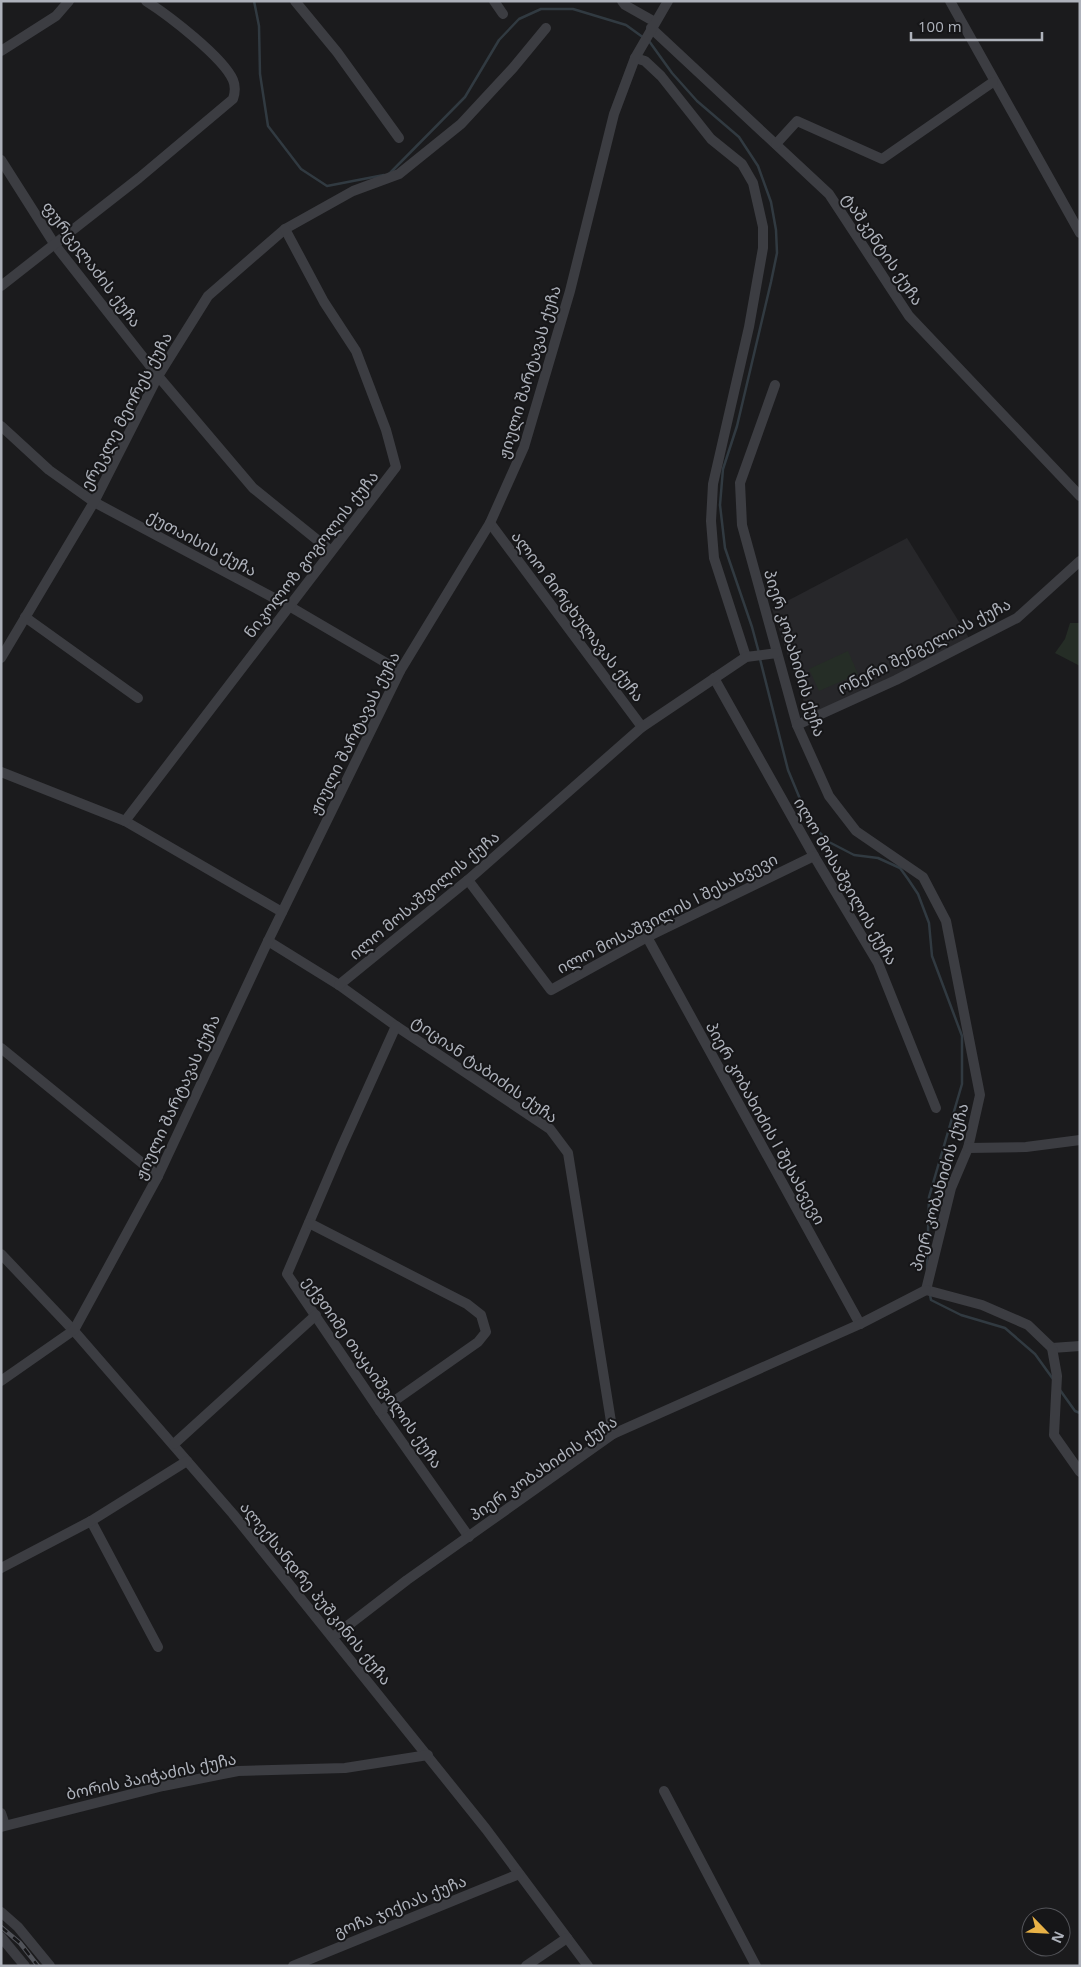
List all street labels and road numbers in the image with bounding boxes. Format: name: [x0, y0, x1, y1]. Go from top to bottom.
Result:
street label: ტაშკენტის ქუჩა: [837, 188, 929, 310]
street label: ფურცელაძის ქუჩა: [37, 196, 147, 332]
street label: ჟიული შარტავას ქუჩა: [492, 283, 566, 461]
street label: ერეკლე მეორეს ქუჩა: [75, 328, 177, 494]
street label: ნიკოლოზ გოგოლის ქუჩა: [239, 466, 383, 642]
street label: ქუთაისის ქუჩა: [143, 505, 261, 581]
street label: ალიო მირცხულავას ქუჩა: [506, 526, 650, 706]
street label: პიერ კობახიძის ქუჩა: [759, 567, 831, 739]
street label: ონერი შენგელიას ქუჩა: [834, 593, 1014, 699]
street label: ჟიული შარტავას ქუჩა: [303, 648, 405, 818]
street label: ილო მოსაშვილის ქუჩა: [789, 793, 903, 969]
street label: ილო მოსაშვილის ქუჩა: [344, 825, 504, 965]
street label: ილო მოსაშვილის I შესახვევი: [553, 848, 781, 978]
street label: ტიციან ტაბიძის ქუჩა: [407, 1010, 563, 1128]
street label: ჟიული შარტავას ქუჩა: [129, 1011, 225, 1183]
street label: პიერ კობახიძის I შესახვევი: [701, 1018, 831, 1228]
street label: პიერ კობახიძის ქუჩა: [904, 1100, 974, 1274]
street label: ექვთიმე თაყაიშვილის ქუჩა: [298, 1271, 448, 1473]
street label: პიერ კობახიძის ქუჩა: [465, 1410, 621, 1526]
street label: ალექსანდრე პუშკინის ქუჩა: [235, 1497, 397, 1689]
street label: ბორის პაიჭაძის ქუჩა: [64, 1747, 238, 1805]
street label: გოჩა ჯიქიას ქუჩა: [330, 1869, 470, 1943]

